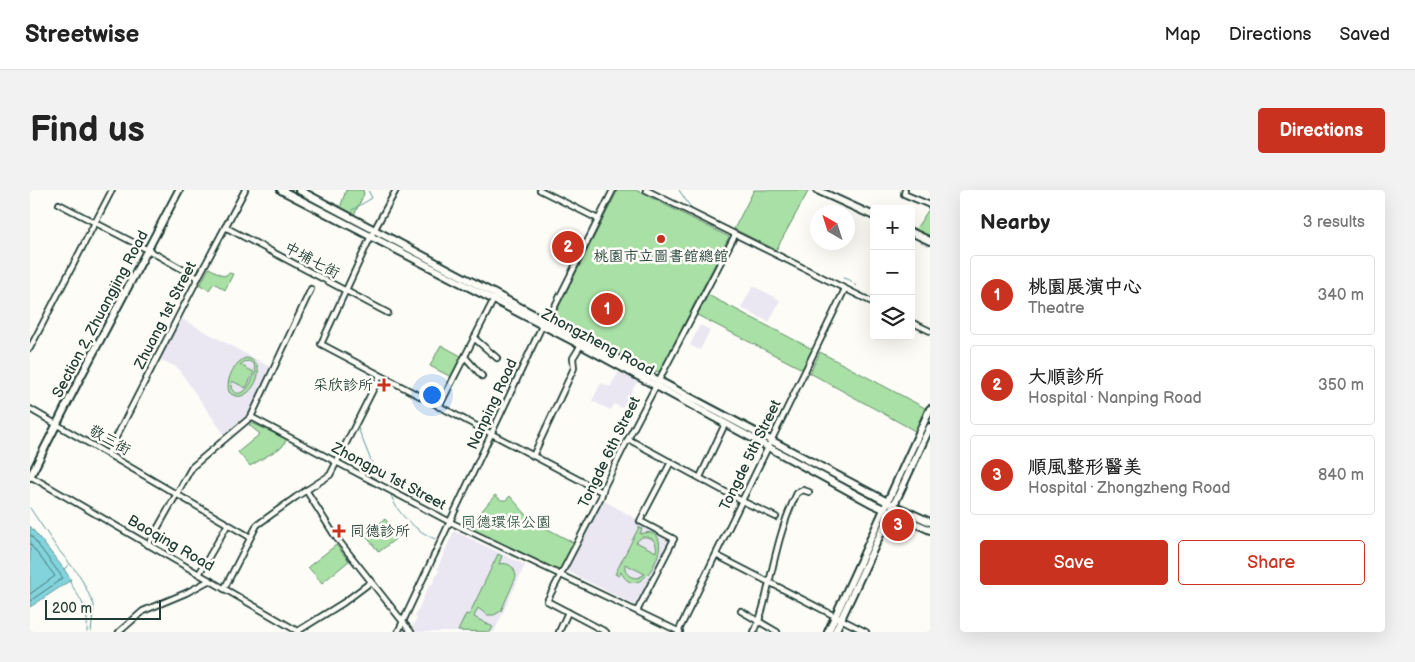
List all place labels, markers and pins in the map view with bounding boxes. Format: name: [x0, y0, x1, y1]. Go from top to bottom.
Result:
pin: 2: [552, 228, 584, 266]
marker: 桃園市立圖書館總館: [655, 233, 667, 245]
place label: 桃園市立圖書館總館: [593, 247, 729, 266]
pin: 1: [591, 290, 623, 328]
place label: 采欣診所: [313, 376, 373, 395]
marker: 采欣診所: [377, 378, 391, 392]
pin: 3: [882, 506, 914, 544]
place label: 同德診所: [350, 522, 410, 541]
marker: 同德診所: [332, 524, 346, 538]

